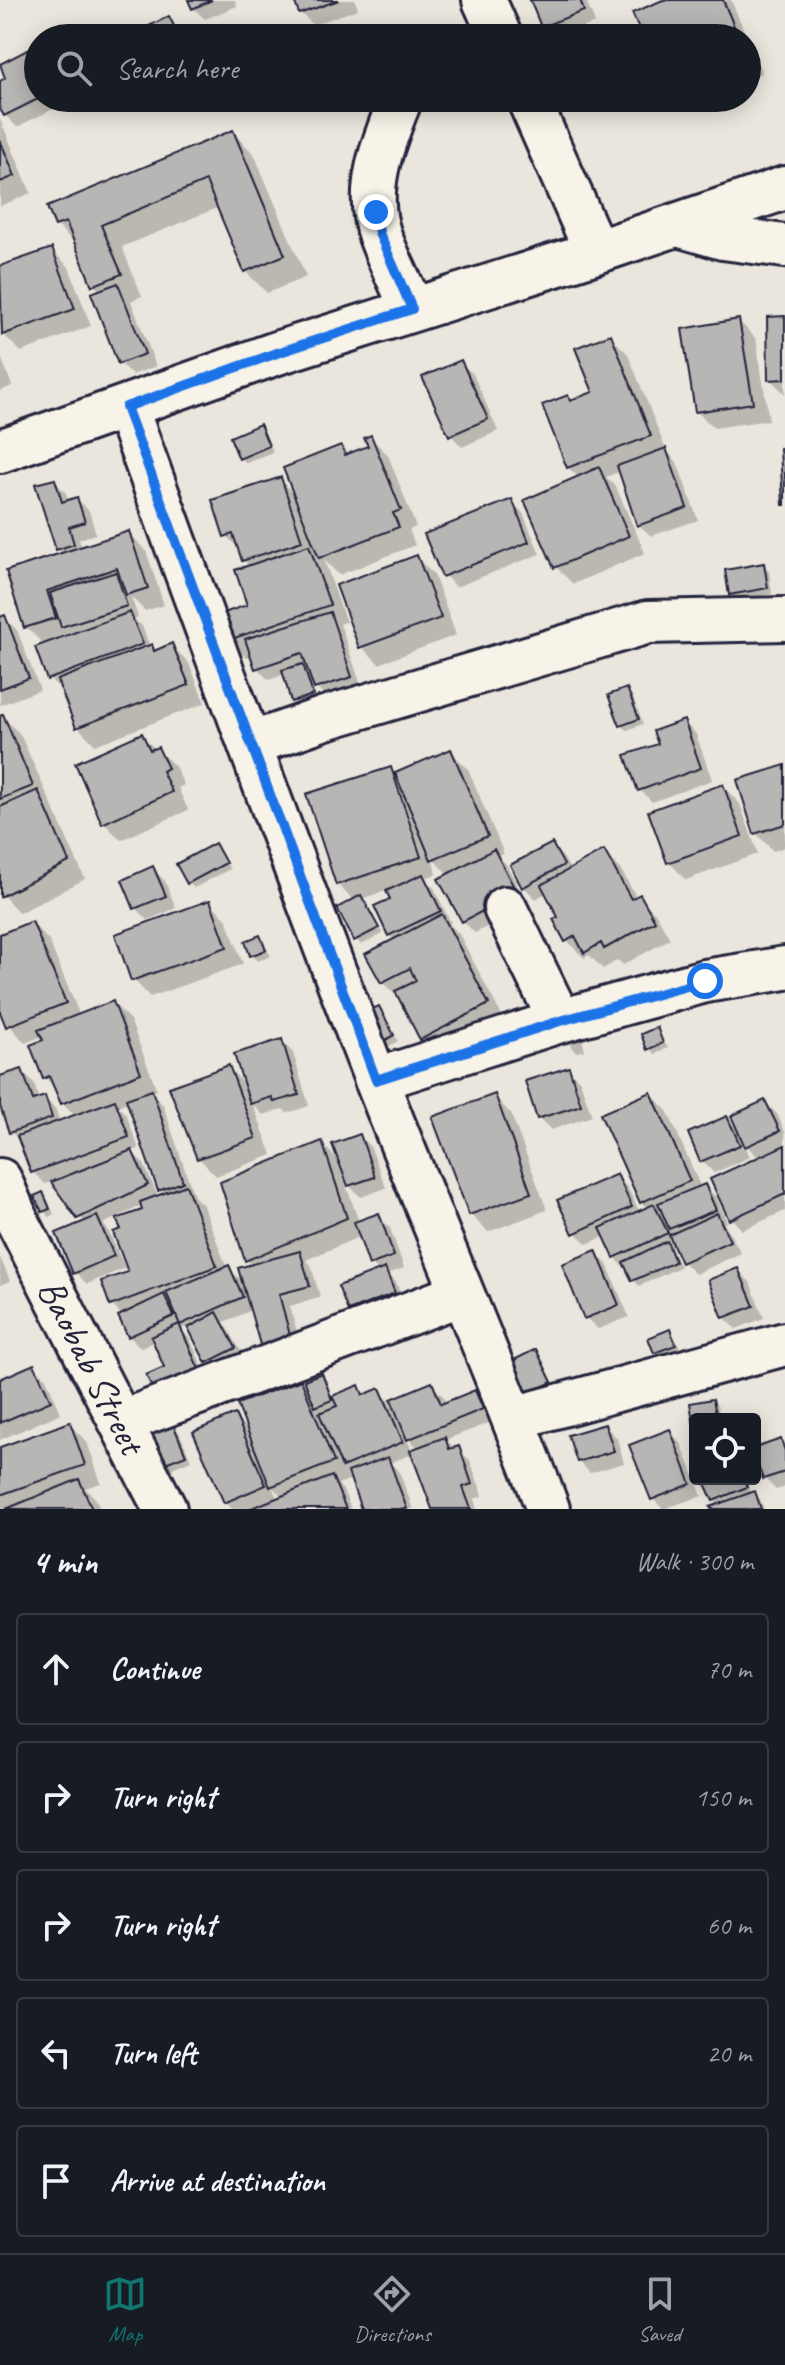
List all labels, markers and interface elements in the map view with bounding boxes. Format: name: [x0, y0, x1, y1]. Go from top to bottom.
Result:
search box: [24, 24, 761, 112]
icon: search: [52, 46, 96, 90]
text: Search here: [116, 49, 238, 87]
route end: [358, 194, 394, 230]
route start: [687, 963, 723, 999]
street label: Baobab Street: [28, 1271, 157, 1464]
map controls: [689, 1413, 761, 1485]
button: locate: [689, 1413, 761, 1485]
text: 4 min: [32, 1540, 97, 1583]
text: Walk · 300 m: [636, 1545, 753, 1578]
icon: ahead: [34, 1647, 78, 1691]
text: Continue: [110, 1650, 200, 1688]
text: 70 m: [707, 1653, 751, 1686]
icon: right: [34, 1775, 78, 1819]
text: Turn right: [110, 1778, 215, 1816]
text: 150 m: [695, 1781, 751, 1814]
icon: right: [34, 1903, 78, 1947]
text: Turn right: [110, 1906, 215, 1944]
text: 60 m: [707, 1909, 751, 1942]
icon: left: [34, 2031, 78, 2075]
text: Turn left: [110, 2034, 197, 2072]
text: 20 m: [707, 2037, 751, 2070]
icon: arrive: [34, 2159, 78, 2203]
text: Arrive at destination: [110, 2162, 325, 2200]
tab: Map: [103, 2272, 147, 2348]
tab: Directions: [354, 2272, 431, 2348]
tab: Saved: [638, 2272, 682, 2348]

